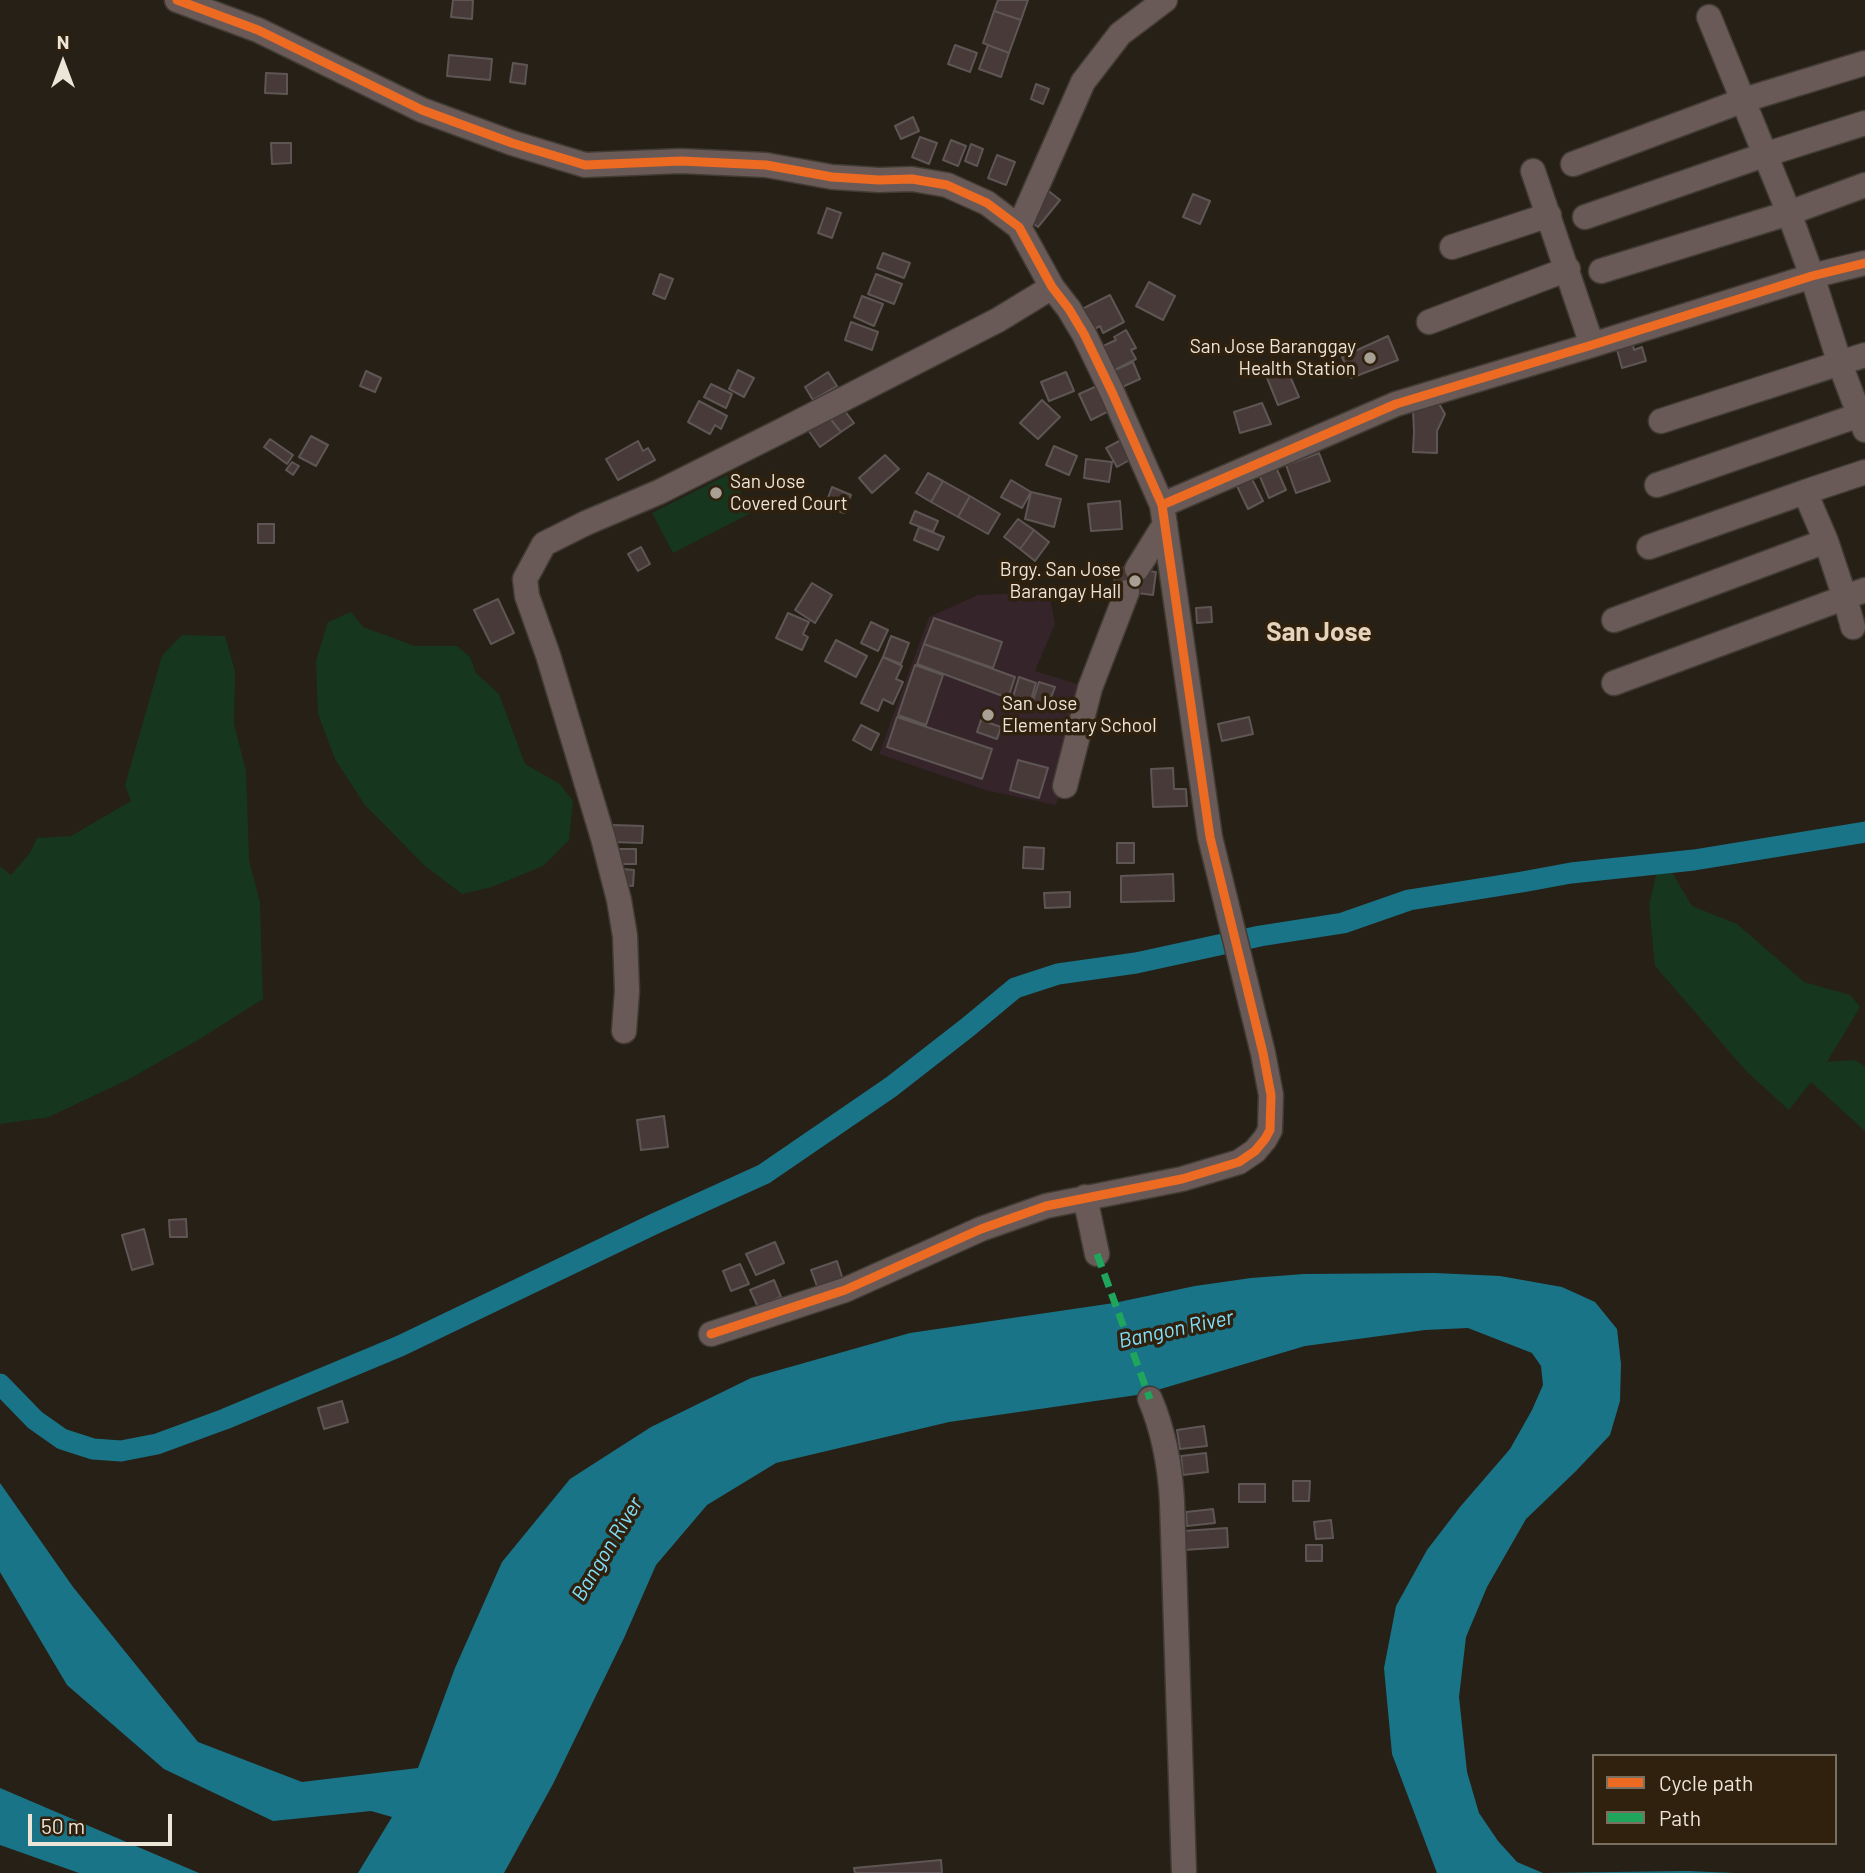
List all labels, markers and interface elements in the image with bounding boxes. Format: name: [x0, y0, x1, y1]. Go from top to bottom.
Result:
north arrow: [28, 28, 98, 98]
text: N: [57, 30, 69, 53]
place label: San Jose Baranggay Health Station: [1190, 336, 1356, 380]
marker: San Jose Baranggay Health Station: [1362, 350, 1378, 366]
place label: San Jose Covered Court: [730, 471, 848, 515]
marker: San Jose Covered Court: [708, 485, 724, 501]
place label: Brgy. San Jose Barangay Hall: [1000, 559, 1121, 603]
marker: Brgy. San Jose Barangay Hall: [1127, 573, 1143, 589]
district label: San Jose: [1266, 616, 1372, 648]
place label: San Jose Elementary School: [1002, 693, 1157, 737]
marker: San Jose Elementary School: [980, 707, 996, 723]
water label: Bangon River: [1116, 1305, 1236, 1353]
water label: Bangon River: [566, 1492, 648, 1606]
legend: [1592, 1754, 1837, 1845]
text: Cycle path: [1659, 1770, 1753, 1795]
scale bar: [32, 1800, 175, 1844]
text: Path: [1659, 1805, 1701, 1830]
text: 50 m: [41, 1813, 85, 1838]

